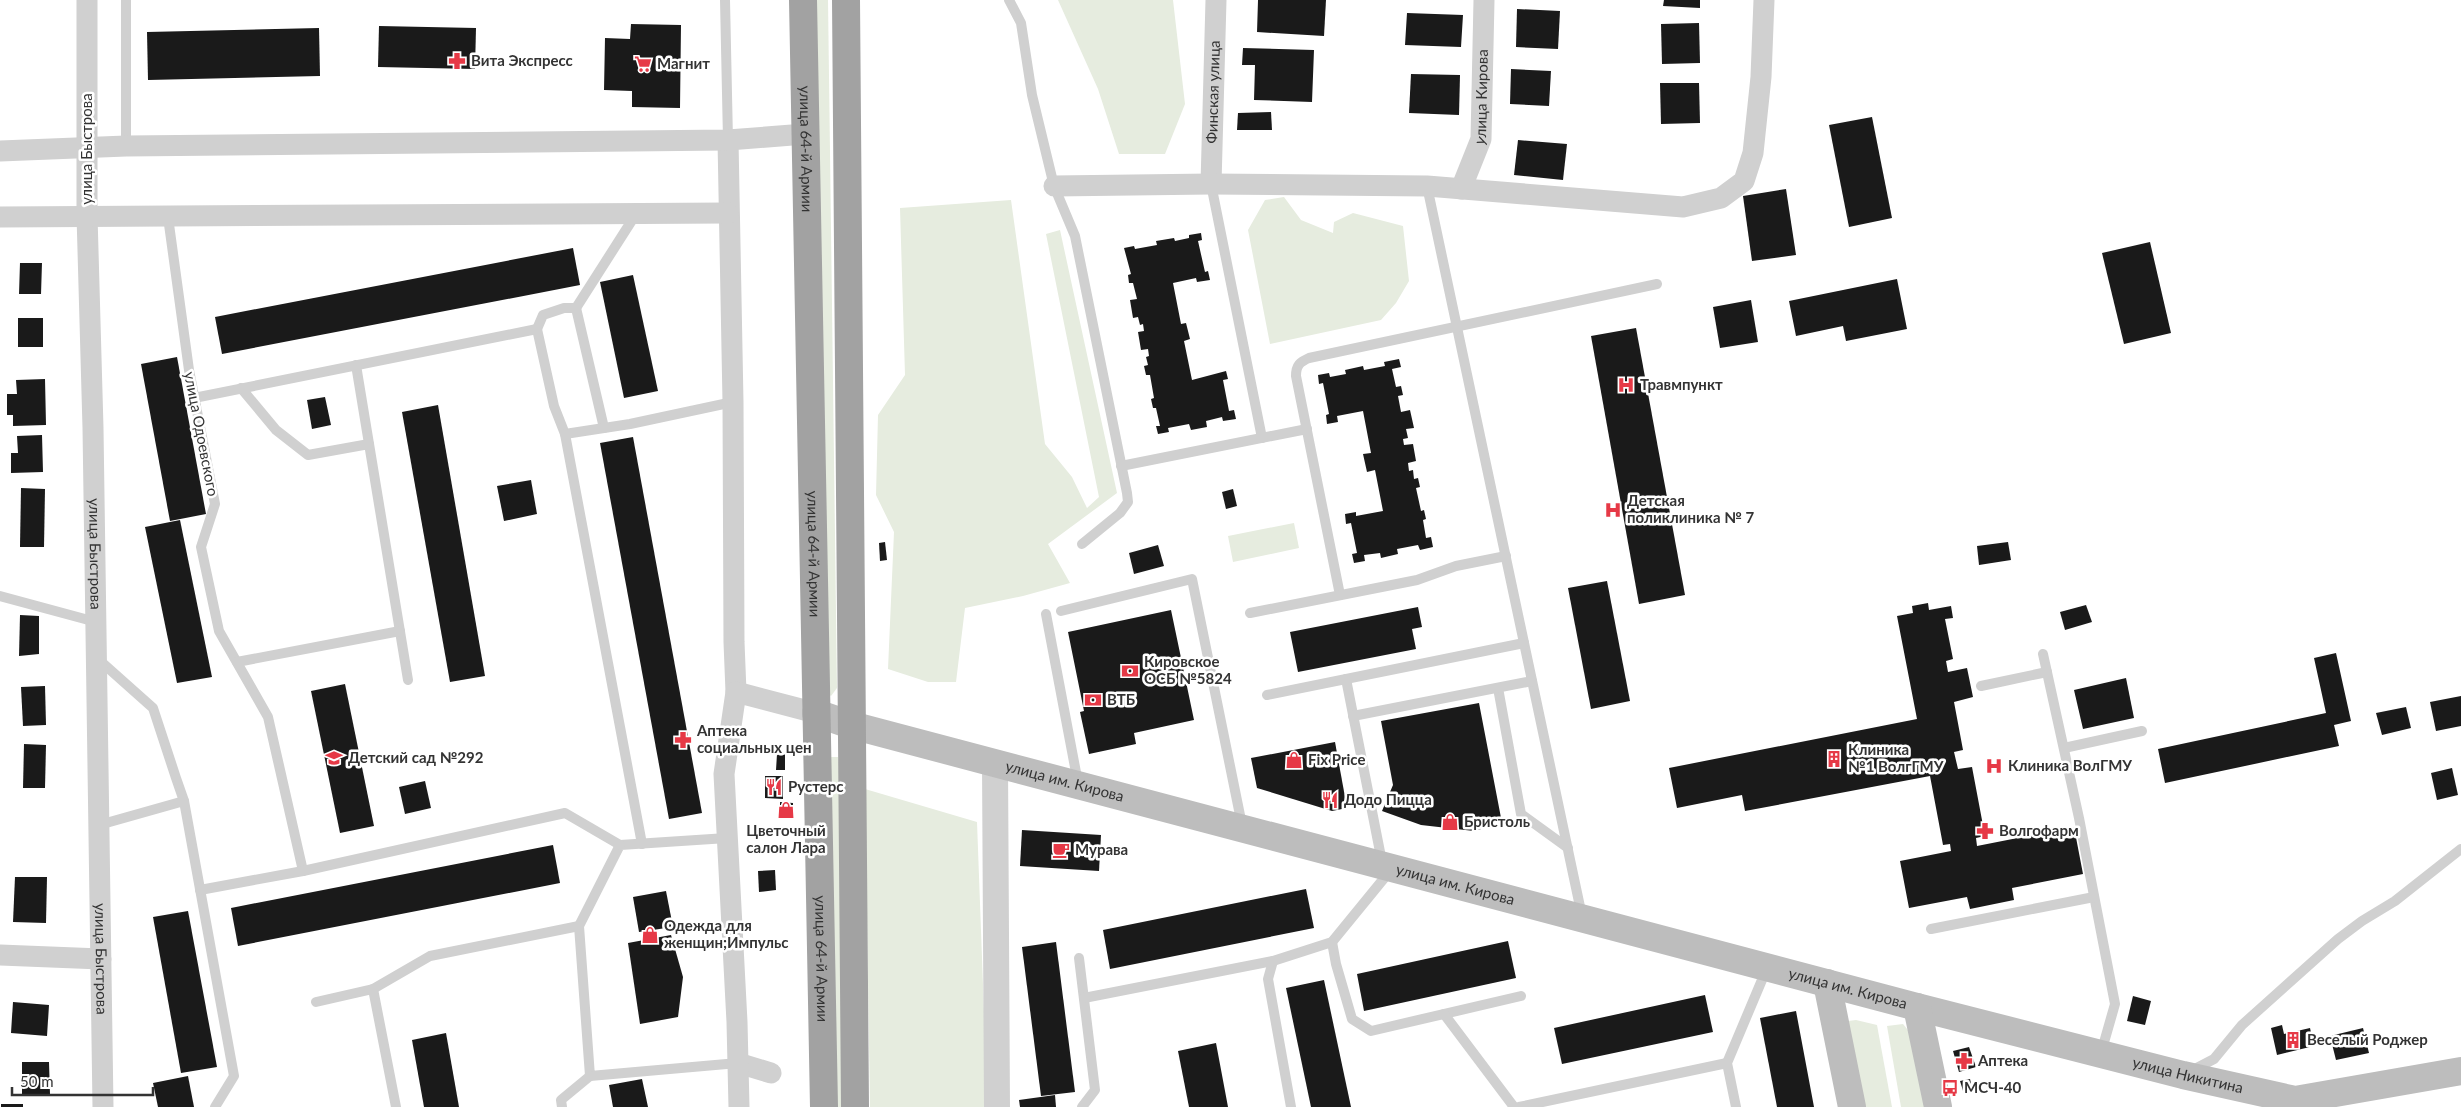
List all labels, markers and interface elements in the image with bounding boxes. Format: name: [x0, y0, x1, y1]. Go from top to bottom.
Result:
street label: Финская улица: [1202, 40, 1223, 144]
street label: улица Кирова: [1470, 49, 1491, 147]
pharmacy icon: Вита Экспресс: [447, 51, 467, 71]
place label: Вита Экспресс: [471, 51, 573, 69]
supermarket icon: Магнит: [633, 54, 653, 74]
place label: Магнит: [657, 54, 710, 72]
street label: улица 64-й Армии: [797, 85, 817, 212]
street label: улица Быстрова: [77, 93, 95, 205]
street label: улица Одоевского: [181, 370, 223, 498]
hospital icon: Травмпункт: [1616, 375, 1636, 395]
place label: Травмпункт: [1640, 375, 1723, 393]
street label: улица 64-й Армии: [804, 490, 825, 617]
place label: Детская поликлиника № 7: [1627, 491, 1755, 526]
street label: улица Быстрова: [86, 498, 106, 610]
hospital icon: Детская поликлиника № 7: [1603, 500, 1623, 520]
place label: Кировское ОСБ №5824: [1144, 652, 1232, 687]
bank icon: Кировское ОСБ №5824: [1120, 661, 1140, 681]
bank icon: ВТБ: [1083, 690, 1103, 710]
place label: ВТБ: [1107, 690, 1135, 708]
place label: Аптека социальных цен: [696, 721, 811, 756]
pharmacy icon: Аптека социальных цен: [673, 730, 693, 750]
place label: Клиника №1 ВолгГМУ: [1848, 740, 1944, 775]
school or university icon: Детский сад №292: [324, 748, 344, 768]
place label: Детский сад №292: [348, 748, 484, 766]
building icon: Клиника №1 ВолгГМУ: [1824, 749, 1844, 769]
shop icon: Fix Price: [1284, 750, 1304, 770]
place label: Fix Price: [1308, 750, 1365, 768]
street label: улица им. Кирова: [1004, 756, 1126, 805]
hospital icon: Клиника ВолГМУ: [1984, 756, 2004, 776]
place label: Клиника ВолГМУ: [2008, 756, 2132, 774]
restaurant icon: Рустерс: [764, 777, 784, 797]
place label: Рустерс: [788, 777, 843, 795]
restaurant icon: Додо Пицца: [1320, 790, 1340, 810]
place label: Додо Пицца: [1344, 790, 1432, 808]
shop icon: Цветочный салон Лара: [776, 800, 796, 820]
shop icon: Бристоль: [1440, 812, 1460, 832]
place label: Бристоль: [1464, 812, 1530, 830]
place label: Цветочный салон Лара: [746, 821, 826, 856]
pharmacy icon: Волгофарм: [1975, 821, 1995, 841]
place label: Волгофарм: [1999, 821, 2079, 839]
cafe icon: Мурава: [1051, 840, 1071, 860]
place label: Мурава: [1075, 840, 1128, 858]
street label: улица им. Кирова: [1394, 860, 1517, 908]
street label: улица 64-й Армии: [812, 895, 832, 1022]
street label: улица Быстрова: [92, 903, 112, 1015]
place label: Одежда для женщин;Импульс: [664, 916, 788, 951]
shop icon: Одежда для женщин;Импульс: [640, 925, 660, 945]
street label: улица им. Кирова: [1787, 963, 1909, 1012]
building icon: Веселый Роджер: [2283, 1030, 2303, 1050]
place label: Веселый Роджер: [2307, 1030, 2428, 1048]
pharmacy icon: Аптека: [1954, 1051, 1974, 1071]
place label: Аптека: [1977, 1051, 2028, 1069]
street label: улица Никитина: [2131, 1052, 2245, 1096]
scale bar: [12, 1064, 154, 1096]
text: 50 m: [20, 1072, 54, 1090]
bus stop icon: МСЧ-40: [1940, 1078, 1960, 1098]
place label: МСЧ-40: [1964, 1078, 2022, 1096]

